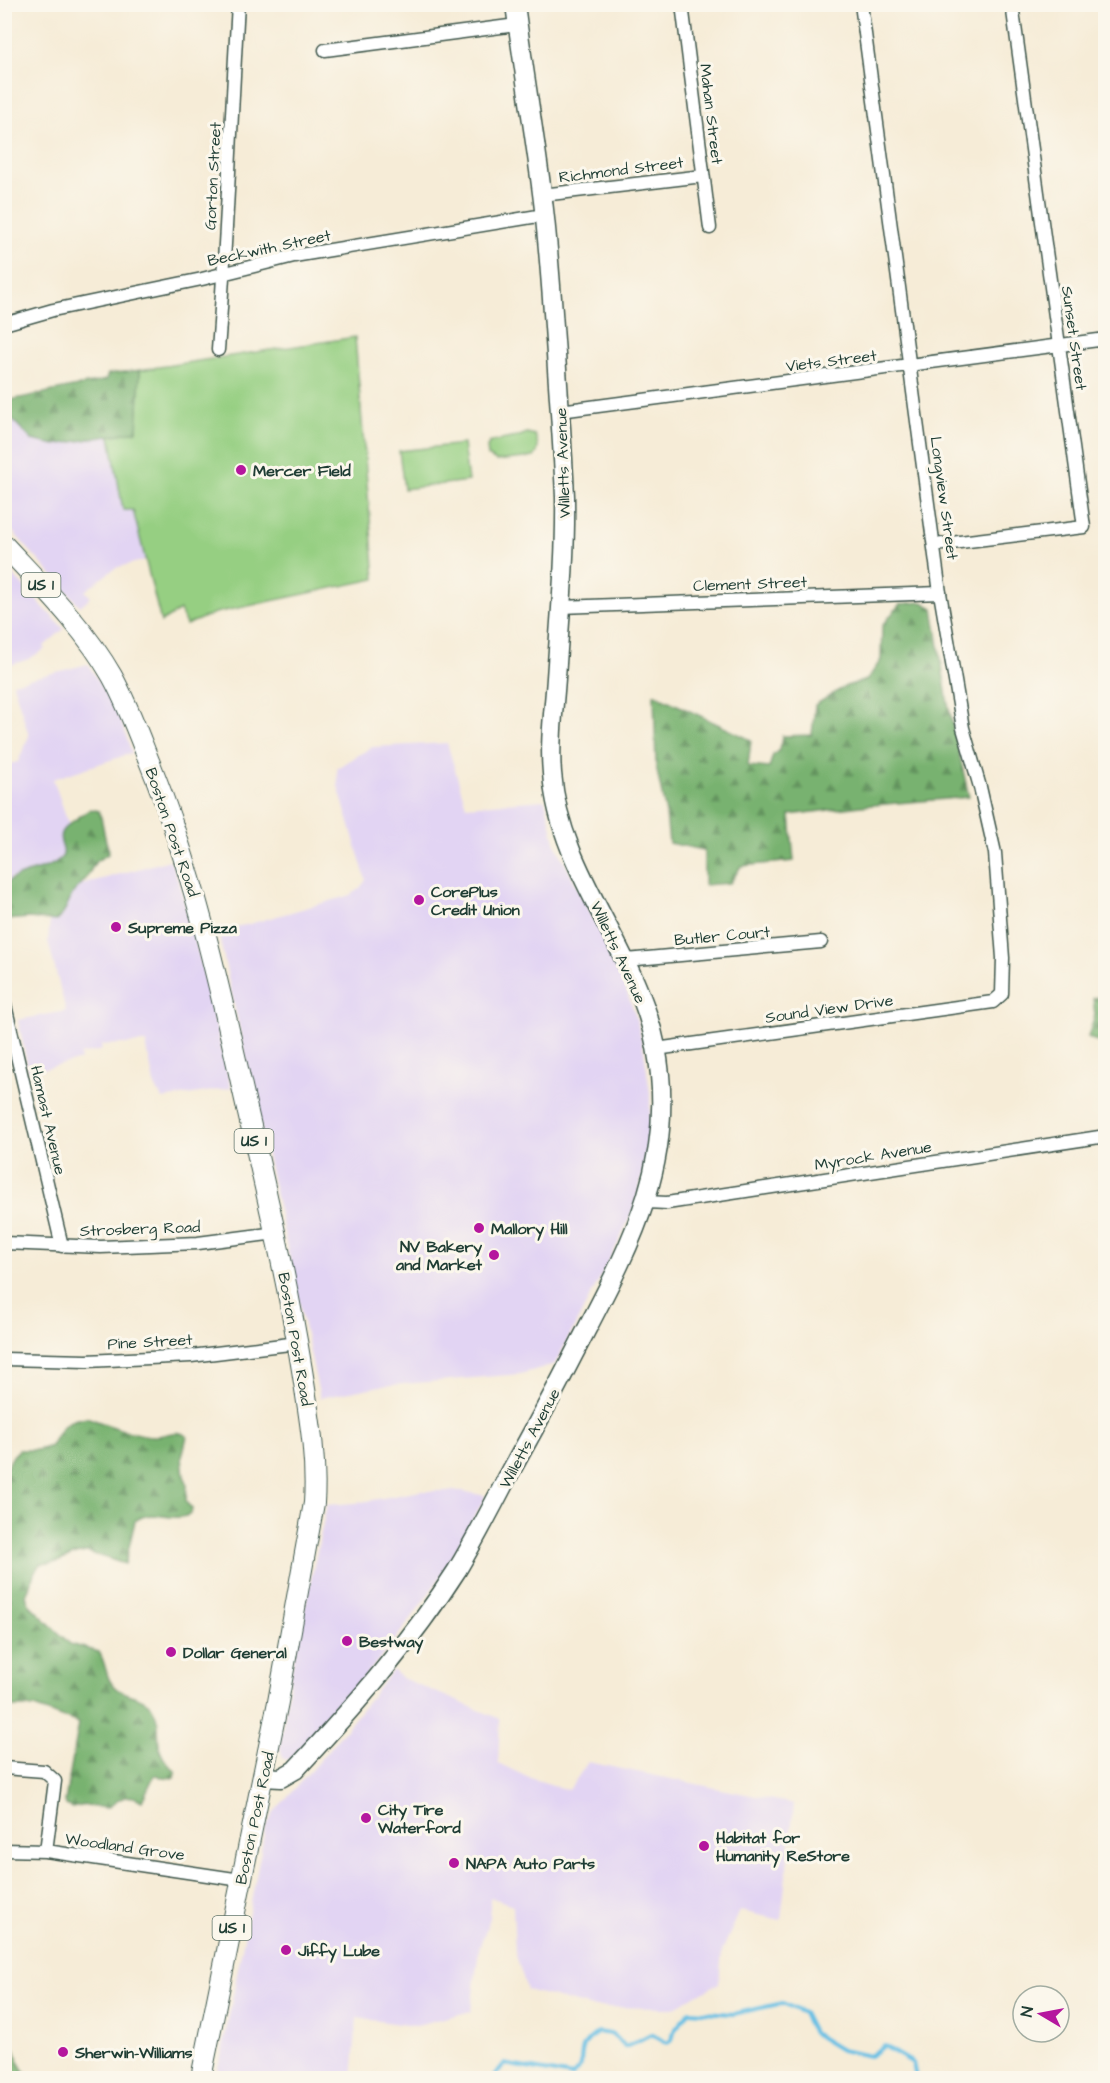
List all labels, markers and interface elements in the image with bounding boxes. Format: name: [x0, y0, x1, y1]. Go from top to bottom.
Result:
street label: Mahan Street: [694, 63, 728, 166]
street label: Gorton Street: [199, 121, 227, 231]
street label: Richmond Street: [558, 151, 685, 189]
street label: Beckwith Street: [206, 224, 333, 272]
street label: Sunset Street: [1056, 284, 1092, 392]
street label: Viets Street: [784, 344, 878, 377]
street label: Willetts Avenue: [550, 407, 576, 519]
street label: Longview Street: [923, 435, 964, 562]
place label: Mercer Field: [253, 460, 351, 482]
marker: Mercer Field: [234, 463, 248, 477]
street label: Clement Street: [693, 571, 808, 597]
road number: US 1: [22, 573, 60, 597]
street label: Boston Post Road: [140, 765, 204, 900]
place label: CorePlus Credit Union: [431, 881, 520, 921]
marker: CorePlus Credit Union: [412, 893, 426, 907]
street label: Willetts Avenue: [585, 898, 652, 1007]
place label: Supreme Pizza: [127, 917, 238, 939]
marker: Supreme Pizza: [109, 920, 123, 934]
street label: Butler Court: [673, 921, 771, 951]
street label: Sound View Drive: [764, 989, 895, 1029]
street label: Hamast Avenue: [25, 1064, 71, 1177]
road number: US 1: [234, 1129, 274, 1153]
street label: Myrock Avenue: [813, 1136, 934, 1177]
street label: Strosberg Road: [79, 1216, 201, 1243]
place label: Mallory Hill: [491, 1218, 568, 1241]
marker: Mallory Hill: [472, 1221, 486, 1235]
place label: NV Bakery and Market: [395, 1236, 483, 1276]
marker: NV Bakery and Market: [487, 1248, 501, 1262]
street label: Boston Post Road: [272, 1271, 318, 1408]
street label: Pine Street: [107, 1329, 194, 1355]
street label: Willetts Avenue: [494, 1384, 566, 1492]
place label: Bestway: [359, 1631, 424, 1654]
marker: Bestway: [340, 1634, 354, 1648]
place label: Dollar General: [183, 1642, 287, 1664]
marker: Dollar General: [164, 1645, 178, 1659]
street label: Boston Post Road: [230, 1750, 280, 1887]
place label: City Tire Waterford: [377, 1799, 461, 1839]
marker: City Tire Waterford: [359, 1811, 373, 1825]
place label: Habitat for Humanity ReStore: [716, 1827, 850, 1868]
street label: Woodland Grove: [64, 1828, 186, 1866]
marker: Habitat for Humanity ReStore: [697, 1839, 711, 1853]
place label: NAPA Auto Parts: [466, 1853, 595, 1875]
marker: NAPA Auto Parts: [447, 1856, 461, 1870]
road number: US 1: [212, 1916, 252, 1940]
place label: Jiffy Lube: [297, 1940, 380, 1963]
marker: Jiffy Lube: [279, 1943, 293, 1957]
north arrow: [1011, 1984, 1071, 2044]
text: N: [1016, 2005, 1039, 2018]
place label: Sherwin-Williams: [74, 2042, 193, 2064]
marker: Sherwin-Williams: [56, 2045, 70, 2059]

